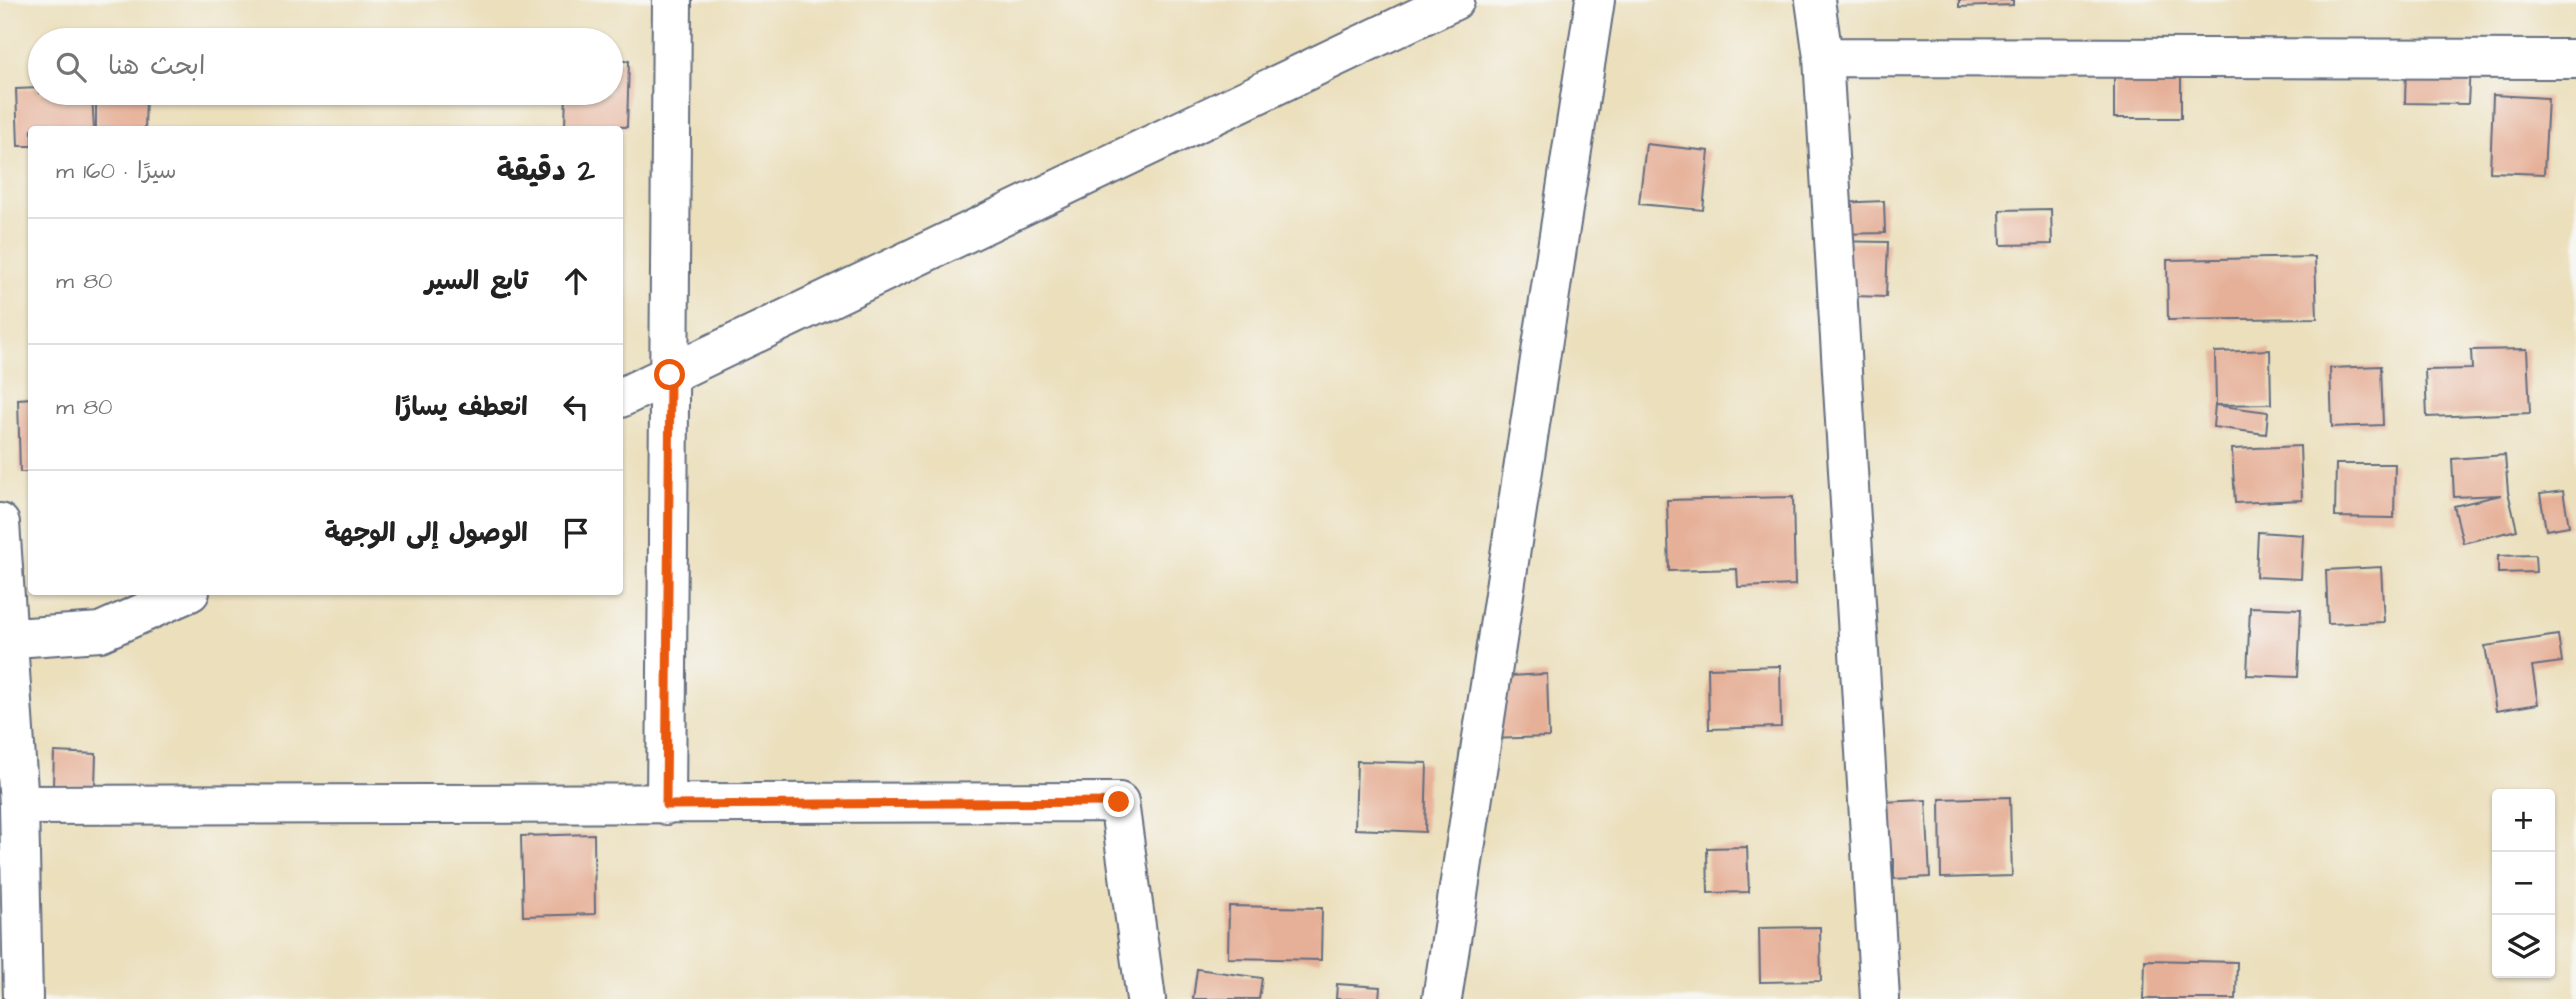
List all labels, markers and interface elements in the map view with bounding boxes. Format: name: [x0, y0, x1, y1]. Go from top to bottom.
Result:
search box: [28, 28, 623, 105]
icon: search: [52, 48, 90, 86]
text: ابحث هنا: [108, 48, 205, 84]
text: 2 دقيقة: [497, 150, 595, 192]
text: سيرًا · 160 m: [56, 155, 177, 187]
icon: ahead: [557, 262, 595, 300]
text: تابع السير: [425, 263, 528, 299]
text: 80 m: [56, 265, 113, 297]
route start: [654, 359, 685, 390]
icon: left: [557, 388, 595, 426]
text: انعطف يسارًا: [395, 389, 528, 425]
text: 80 m: [56, 391, 113, 423]
icon: arrive: [557, 514, 595, 552]
text: الوصول إلى الوجهة: [324, 515, 528, 551]
route end: [1103, 786, 1134, 817]
map controls: [2492, 789, 2555, 978]
button: +: [2492, 789, 2555, 852]
button: −: [2492, 852, 2555, 915]
button: layers: [2492, 915, 2555, 978]

